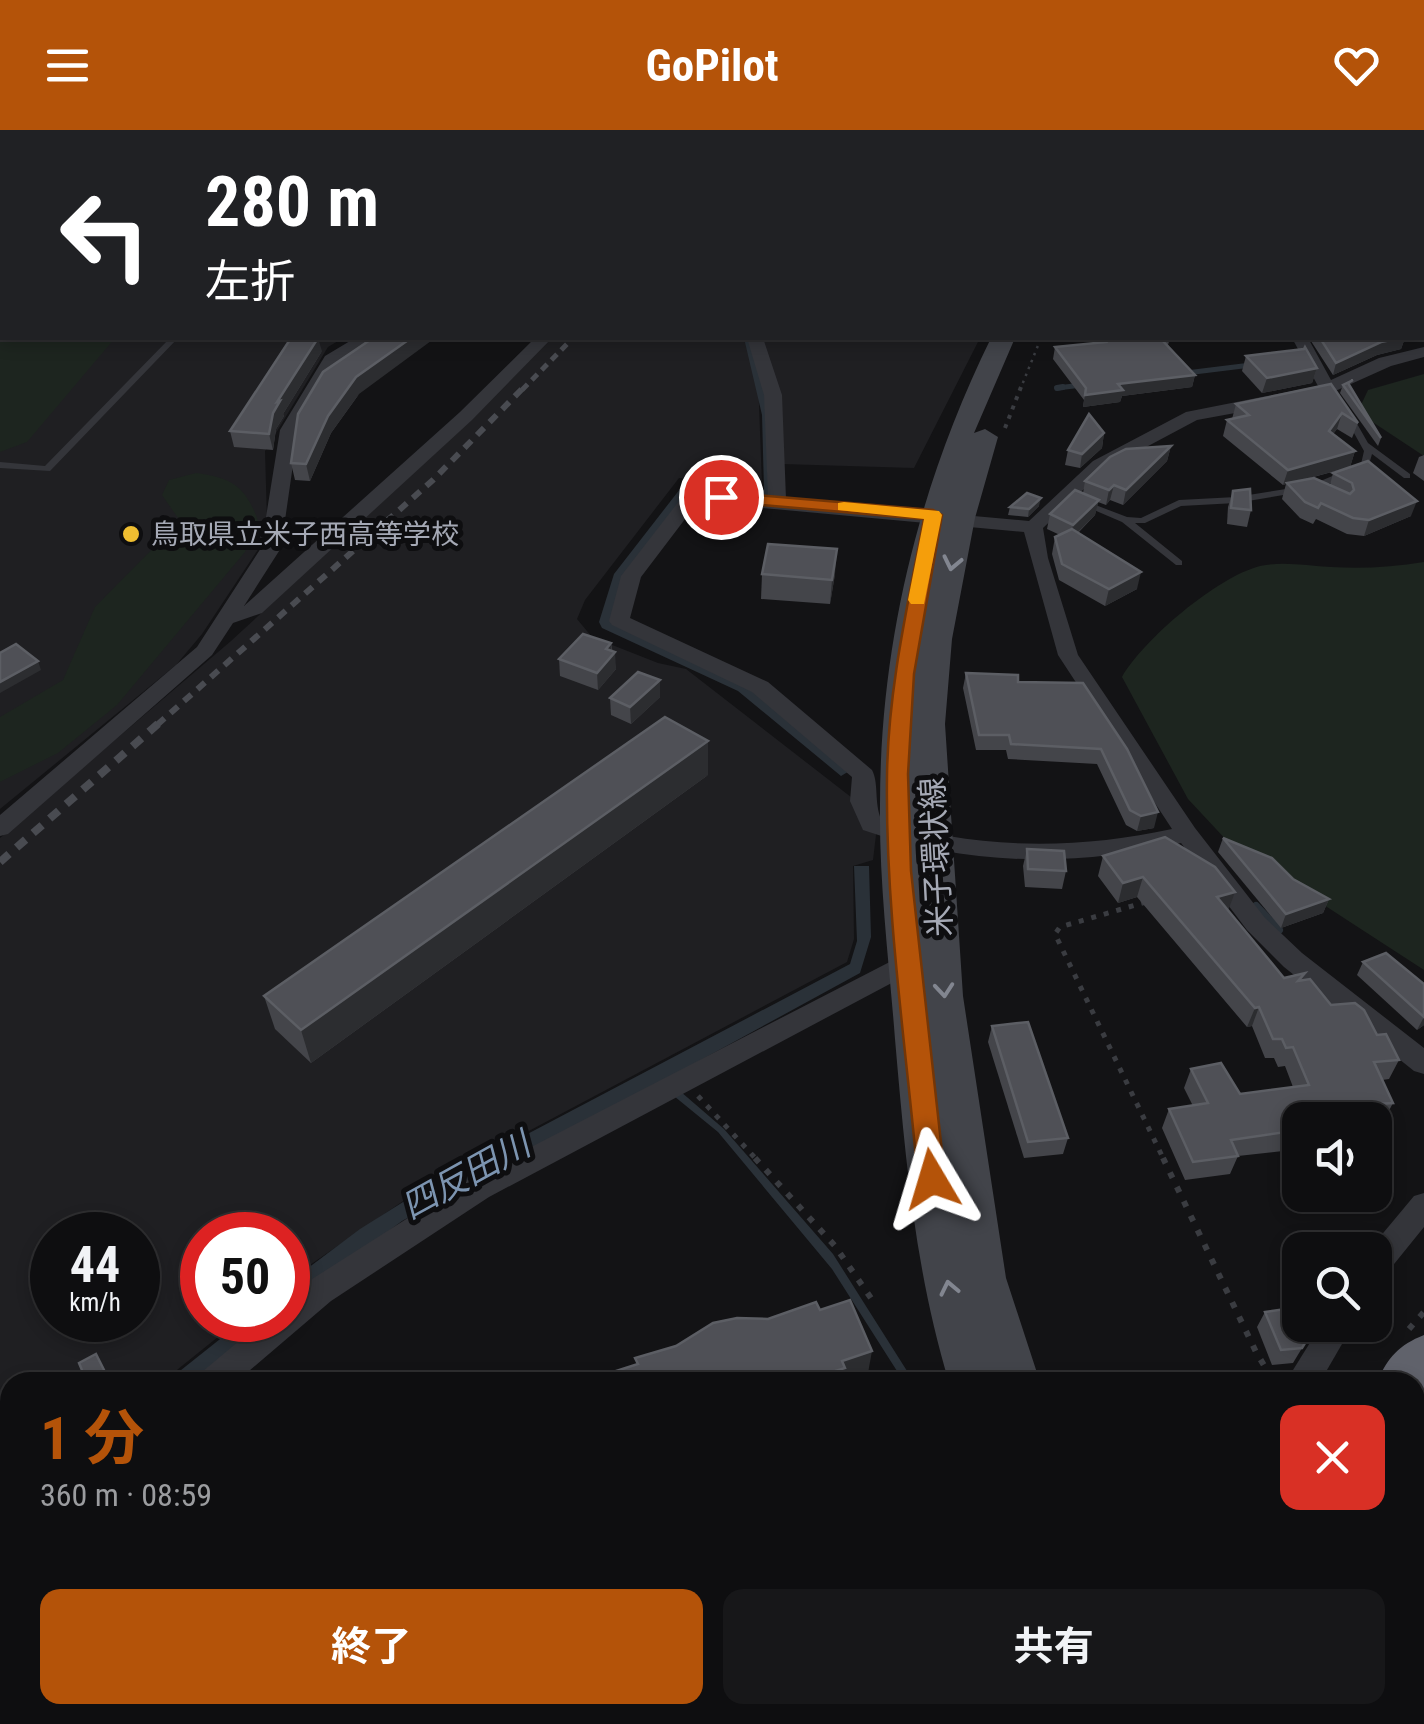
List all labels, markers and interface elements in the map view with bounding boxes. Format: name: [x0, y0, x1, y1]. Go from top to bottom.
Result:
icon: menu: [40, 38, 95, 93]
icon: heart: [1329, 38, 1384, 93]
text: GoPilot: [645, 39, 779, 92]
text: 280 m: [205, 161, 379, 243]
icon: left: [40, 170, 170, 300]
text: 左折: [205, 255, 295, 308]
pin: [679, 455, 764, 540]
icon: arrive: [694, 470, 749, 525]
place label: 鳥取県立米子西高等学校: [151, 518, 459, 551]
marker: 鳥取県立米子西高等学校: [120, 523, 142, 545]
one-way arrow: [943, 554, 964, 571]
street label: 米子環状線: [913, 776, 959, 938]
one-way arrow: [932, 983, 954, 999]
map controls: [1282, 1102, 1392, 1342]
button: sound: [1282, 1102, 1392, 1212]
water label: 四反田川: [395, 1122, 541, 1228]
position arrow: [880, 1127, 984, 1231]
speed limit sign: 50: [180, 1212, 310, 1342]
button: search: [1282, 1232, 1392, 1342]
text: 44: [70, 1236, 120, 1294]
one-way arrow: [939, 1280, 960, 1297]
text: km/h: [69, 1288, 121, 1317]
text: 1 分: [40, 1403, 144, 1474]
button: close: [1280, 1405, 1385, 1510]
text: 360 m · 08:59: [40, 1476, 212, 1514]
button: 終了: [40, 1589, 703, 1704]
button: 共有: [723, 1589, 1385, 1704]

